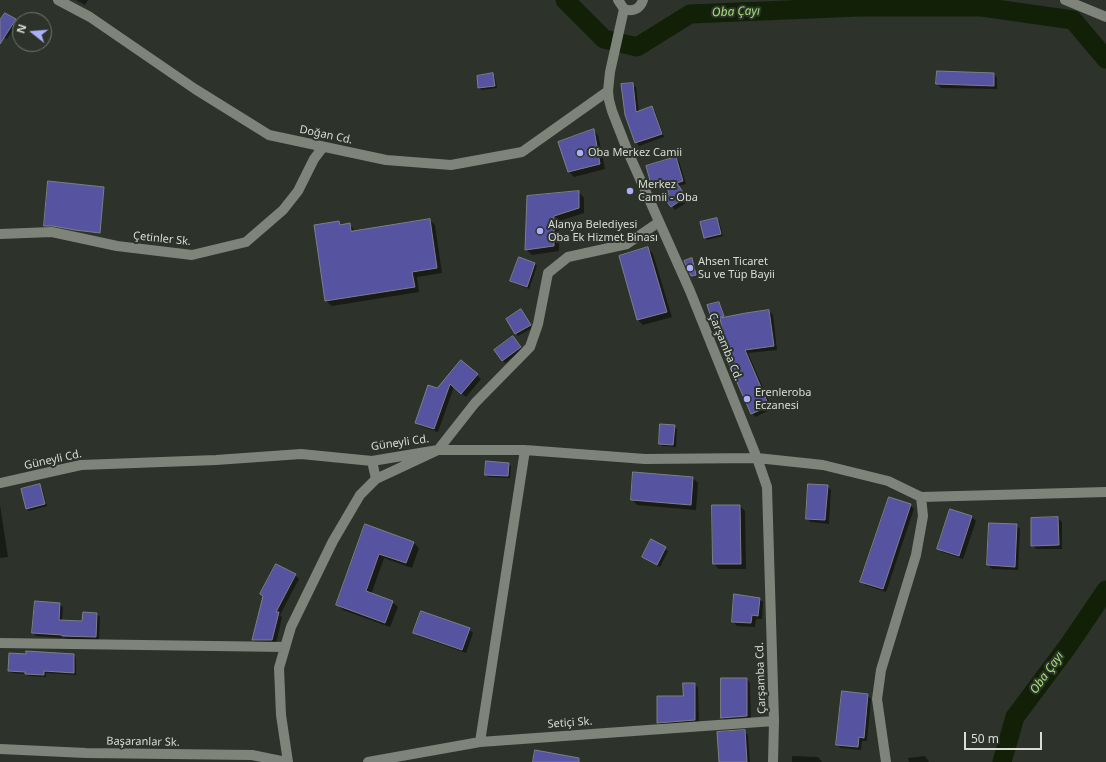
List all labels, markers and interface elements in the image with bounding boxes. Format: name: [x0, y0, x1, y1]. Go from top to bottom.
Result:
water label: Oba Çayı: [712, 4, 760, 20]
north arrow: [12, 12, 52, 52]
text: N: [13, 22, 29, 35]
street label: Doğan Cd.: [298, 123, 354, 147]
place label: Oba Merkez Camii: [588, 146, 682, 160]
marker: Oba Merkez Camii: [575, 148, 585, 158]
place label: Merkez Camii - Oba: [638, 178, 698, 204]
marker: Merkez Camii - Oba: [625, 186, 635, 196]
place label: Alanya Belediyesi Oba Ek Hizmet Binası: [548, 218, 658, 244]
marker: Alanya Belediyesi Oba Ek Hizmet Binası: [535, 226, 545, 236]
street label: Çetinler Sk.: [132, 229, 192, 249]
place label: Ahsen Ticaret Su ve Tüp Bayii: [698, 255, 775, 281]
marker: Ahsen Ticaret Su ve Tüp Bayii: [685, 263, 695, 273]
street label: Çarşamba Cd.: [705, 311, 745, 383]
place label: Erenleroba Eczanesi: [755, 386, 811, 412]
marker: Erenleroba Eczanesi: [742, 394, 752, 404]
street label: Güneyli Cd.: [370, 432, 430, 454]
street label: Güneyli Cd.: [23, 447, 83, 473]
street label: Çarşamba Cd.: [753, 642, 769, 714]
water label: Oba Çayı: [1027, 649, 1067, 697]
street label: Setiçi Sk.: [547, 715, 593, 731]
scale bar: [966, 724, 1044, 750]
text: 50 m: [971, 730, 999, 747]
street label: Başaranlar Sk.: [106, 735, 180, 749]

